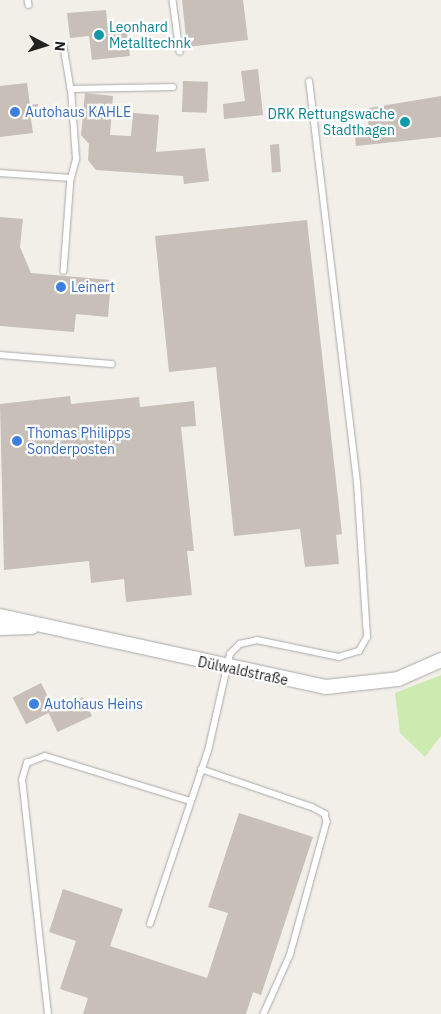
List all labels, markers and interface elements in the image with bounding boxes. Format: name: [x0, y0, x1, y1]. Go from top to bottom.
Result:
place label: Leonhard Metalltechnk: [109, 19, 191, 52]
north arrow: [20, 20, 70, 70]
marker: Leonhard Metalltechnk: [93, 29, 105, 41]
text: N: [51, 40, 69, 52]
place label: Autohaus KAHLE: [25, 104, 131, 120]
marker: Autohaus KAHLE: [9, 106, 21, 118]
place label: DRK Rettungswache Stadthagen: [268, 106, 395, 138]
marker: DRK Rettungswache Stadthagen: [399, 116, 411, 128]
place label: Leinert: [71, 279, 115, 295]
marker: Leinert: [55, 281, 67, 293]
place label: Thomas Philipps Sonderposten: [27, 425, 131, 458]
marker: Thomas Philipps Sonderposten: [11, 435, 23, 447]
street label: Dülwaldstraße: [196, 653, 290, 689]
place label: Autohaus Heins: [44, 696, 143, 712]
marker: Autohaus Heins: [28, 698, 40, 710]

